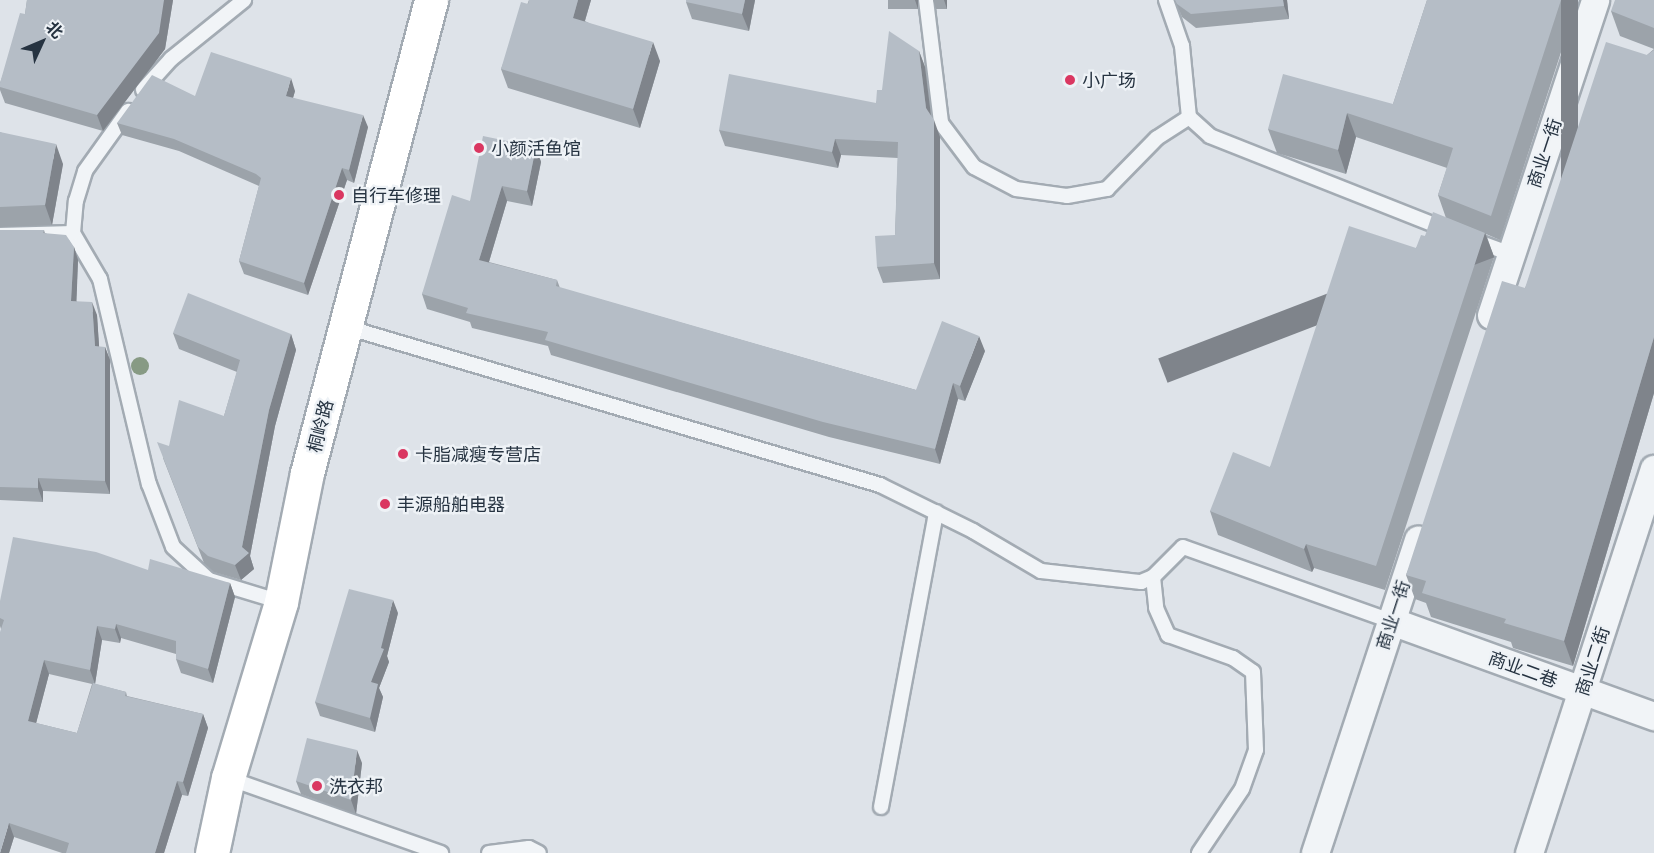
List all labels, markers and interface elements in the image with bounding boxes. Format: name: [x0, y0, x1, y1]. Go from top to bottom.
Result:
north arrow: [12, 12, 72, 72]
text: 北: [43, 17, 68, 42]
place label: 小广场: [1082, 69, 1136, 91]
marker: 小广场: [1063, 73, 1077, 87]
street label: 商业一街: [1523, 115, 1565, 191]
place label: 小颜活鱼馆: [491, 137, 581, 159]
marker: 小颜活鱼馆: [472, 141, 486, 155]
place label: 自行车修理: [351, 184, 441, 206]
marker: 自行车修理: [332, 188, 346, 202]
street label: 桐岭路: [303, 397, 337, 455]
place label: 卡脂减瘦专营店: [415, 443, 541, 465]
marker: 卡脂减瘦专营店: [396, 447, 410, 461]
place label: 丰源船舶电器: [397, 493, 505, 515]
marker: 丰源船舶电器: [378, 497, 392, 511]
street label: 商业一街: [1372, 577, 1414, 653]
street label: 商业二街: [1571, 623, 1613, 699]
street label: 商业二巷: [1485, 647, 1561, 691]
place label: 洗衣邦: [329, 775, 383, 797]
marker: 洗衣邦: [310, 779, 324, 793]

